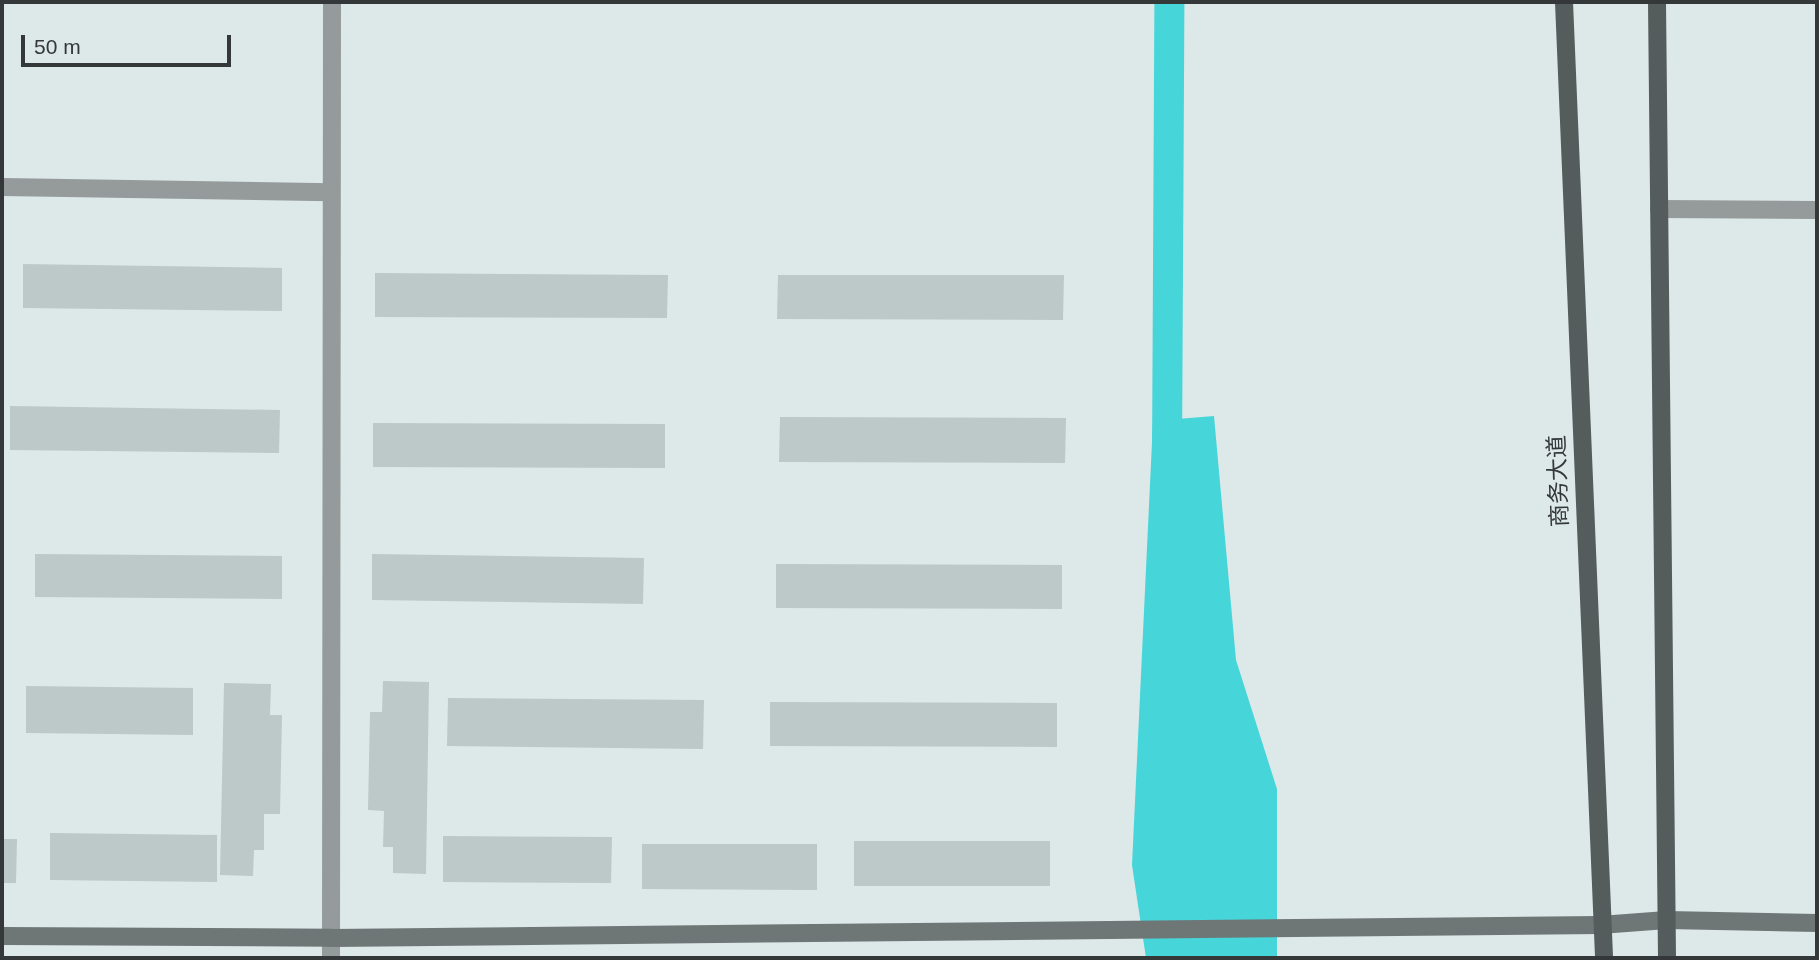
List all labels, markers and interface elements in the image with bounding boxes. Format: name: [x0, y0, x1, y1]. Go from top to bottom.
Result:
scale bar: [24, 21, 234, 65]
text: 50 m: [34, 35, 81, 58]
street label: 商务大道: [1543, 435, 1573, 527]

